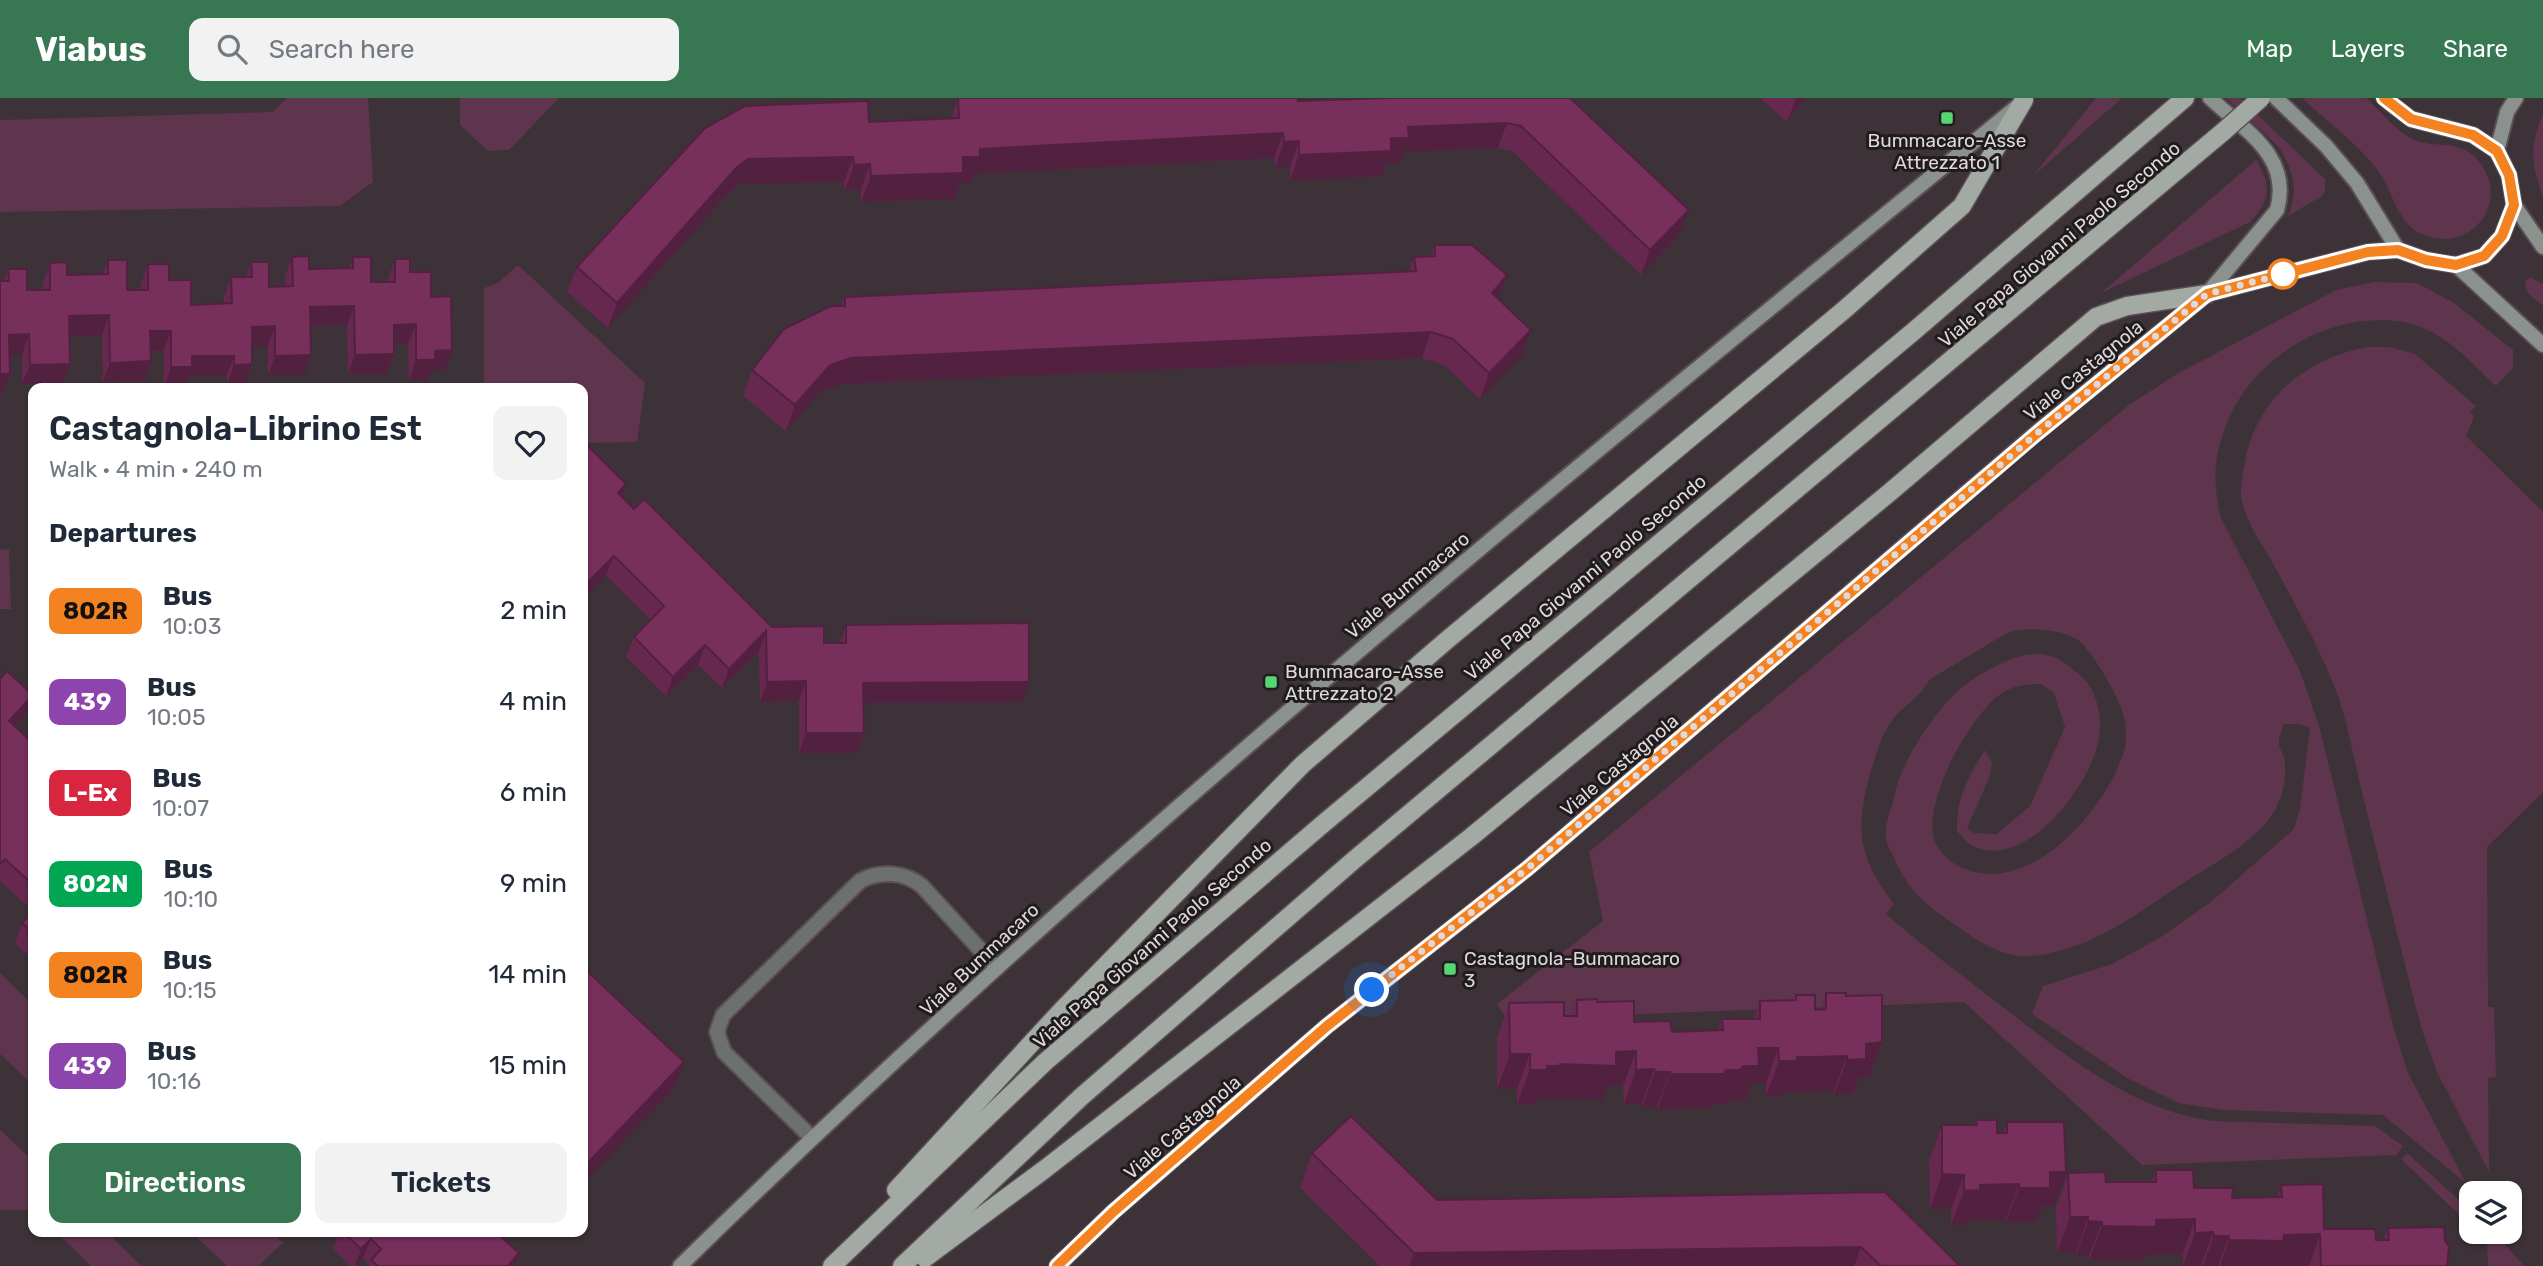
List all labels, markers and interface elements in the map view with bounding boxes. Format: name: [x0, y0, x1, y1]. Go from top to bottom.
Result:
search box: [189, 18, 679, 81]
text: Viabus: [35, 30, 147, 69]
icon: search: [213, 30, 251, 68]
text: Search here: [269, 34, 415, 65]
text: Map: [2246, 35, 2293, 63]
text: Layers: [2331, 35, 2405, 63]
text: Share: [2443, 35, 2508, 63]
marker: Bummacaro-Asse Attrezzato 1: [1939, 110, 1955, 126]
place label: Bummacaro-Asse Attrezzato 1: [1868, 129, 2026, 174]
street label: Viale Papa Giovanni Paolo Secondo: [1934, 136, 2185, 352]
unlabelled marker: [2268, 259, 2298, 289]
street label: Viale Castagnola: [2019, 315, 2148, 426]
button: heart: [493, 406, 567, 480]
text: Castagnola-Librino Est: [49, 409, 422, 448]
text: Walk · 4 min · 240 m: [49, 455, 263, 483]
street label: Viale Papa Giovanni Paolo Secondo: [1460, 469, 1711, 685]
text: Departures: [49, 518, 197, 549]
street label: Viale Bummacaro: [1341, 527, 1474, 644]
text: Bus: [163, 581, 212, 612]
text: 2 min: [500, 595, 567, 626]
text: 802R: [63, 597, 128, 625]
text: 10:03: [163, 612, 222, 640]
place label: Bummacaro-Asse Attrezzato 2: [1285, 660, 1444, 705]
text: Bus: [147, 672, 196, 703]
marker: Bummacaro-Asse Attrezzato 2: [1263, 674, 1279, 690]
text: 4 min: [499, 686, 567, 717]
text: 439: [64, 688, 111, 716]
text: 10:05: [147, 703, 206, 731]
street label: Viale Castagnola: [1556, 709, 1683, 821]
text: Bus: [152, 763, 202, 794]
text: 6 min: [500, 777, 567, 808]
text: L-Ex: [63, 779, 117, 807]
text: 10:07: [152, 794, 209, 822]
street label: Viale Papa Giovanni Paolo Secondo: [1028, 833, 1276, 1053]
text: Bus: [163, 854, 213, 885]
text: 9 min: [500, 868, 567, 899]
text: 802N: [63, 870, 128, 898]
text: 10:10: [163, 885, 218, 913]
street label: Viale Bummacaro: [915, 898, 1044, 1021]
text: Bus: [163, 945, 212, 976]
place label: Castagnola-Bummacaro 3: [1464, 947, 1680, 992]
text: 14 min: [488, 959, 567, 990]
text: 802R: [63, 961, 128, 989]
marker: Castagnola-Bummacaro 3: [1442, 961, 1458, 977]
your location: [1354, 972, 1389, 1007]
text: 10:15: [163, 976, 217, 1004]
text: Bus: [147, 1036, 196, 1067]
text: 15 min: [489, 1050, 567, 1081]
text: 439: [64, 1052, 111, 1080]
text: 10:16: [147, 1067, 201, 1095]
street label: Viale Castagnola: [1119, 1070, 1245, 1184]
button: Directions: [49, 1143, 301, 1223]
button: Tickets: [315, 1143, 567, 1223]
map controls: [2459, 1181, 2522, 1244]
button: layers: [2459, 1181, 2522, 1244]

